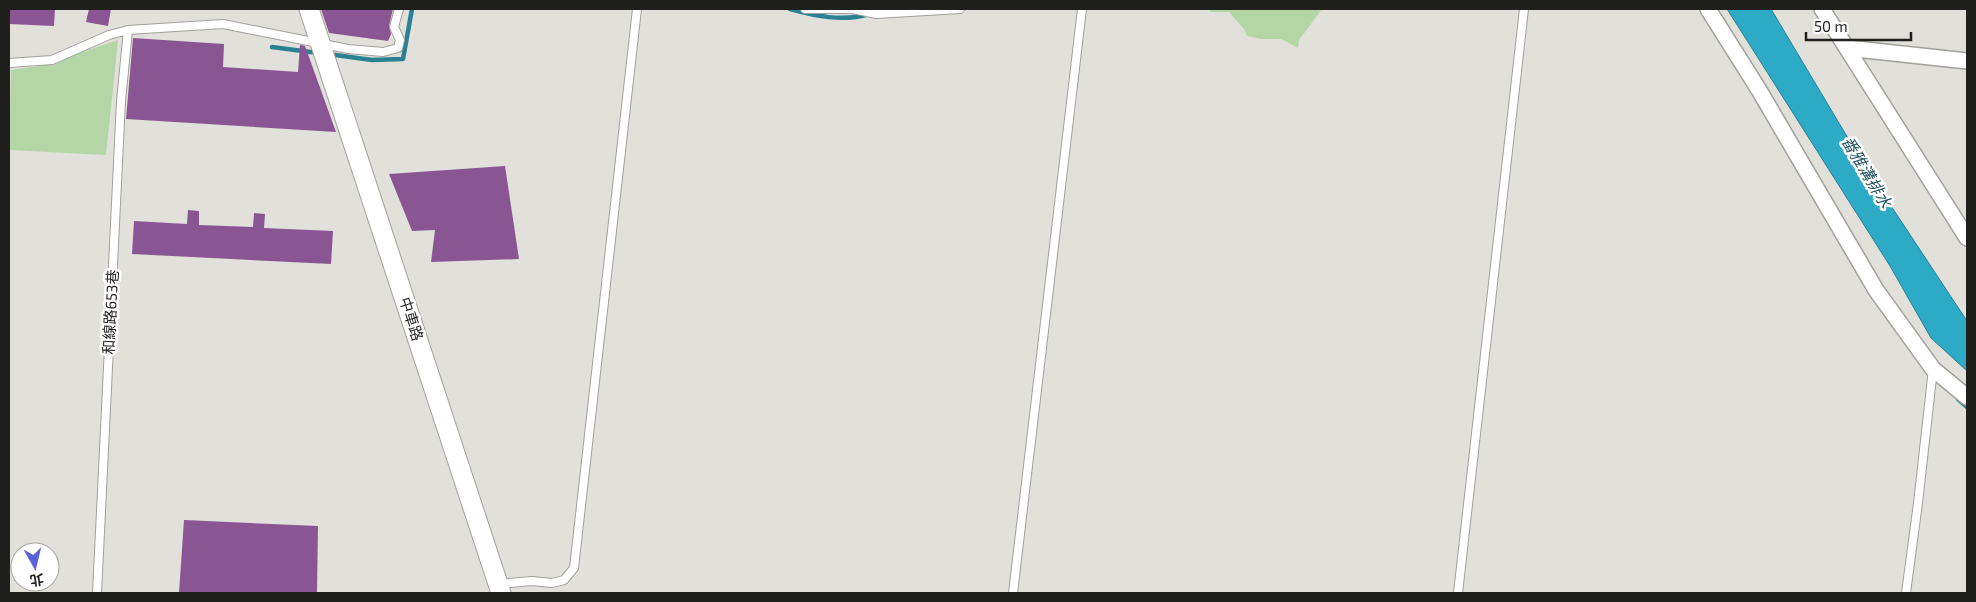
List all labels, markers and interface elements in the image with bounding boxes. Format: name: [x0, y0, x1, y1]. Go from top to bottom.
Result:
scale bar: [1806, 10, 1911, 42]
text: 50 m: [1814, 17, 1848, 35]
water label: 番雅溝排水: [1839, 133, 1897, 212]
street label: 和線路653巷: [99, 269, 121, 355]
street label: 中車路: [396, 295, 427, 343]
north arrow: [10, 542, 60, 592]
text: 北: [29, 571, 45, 590]

